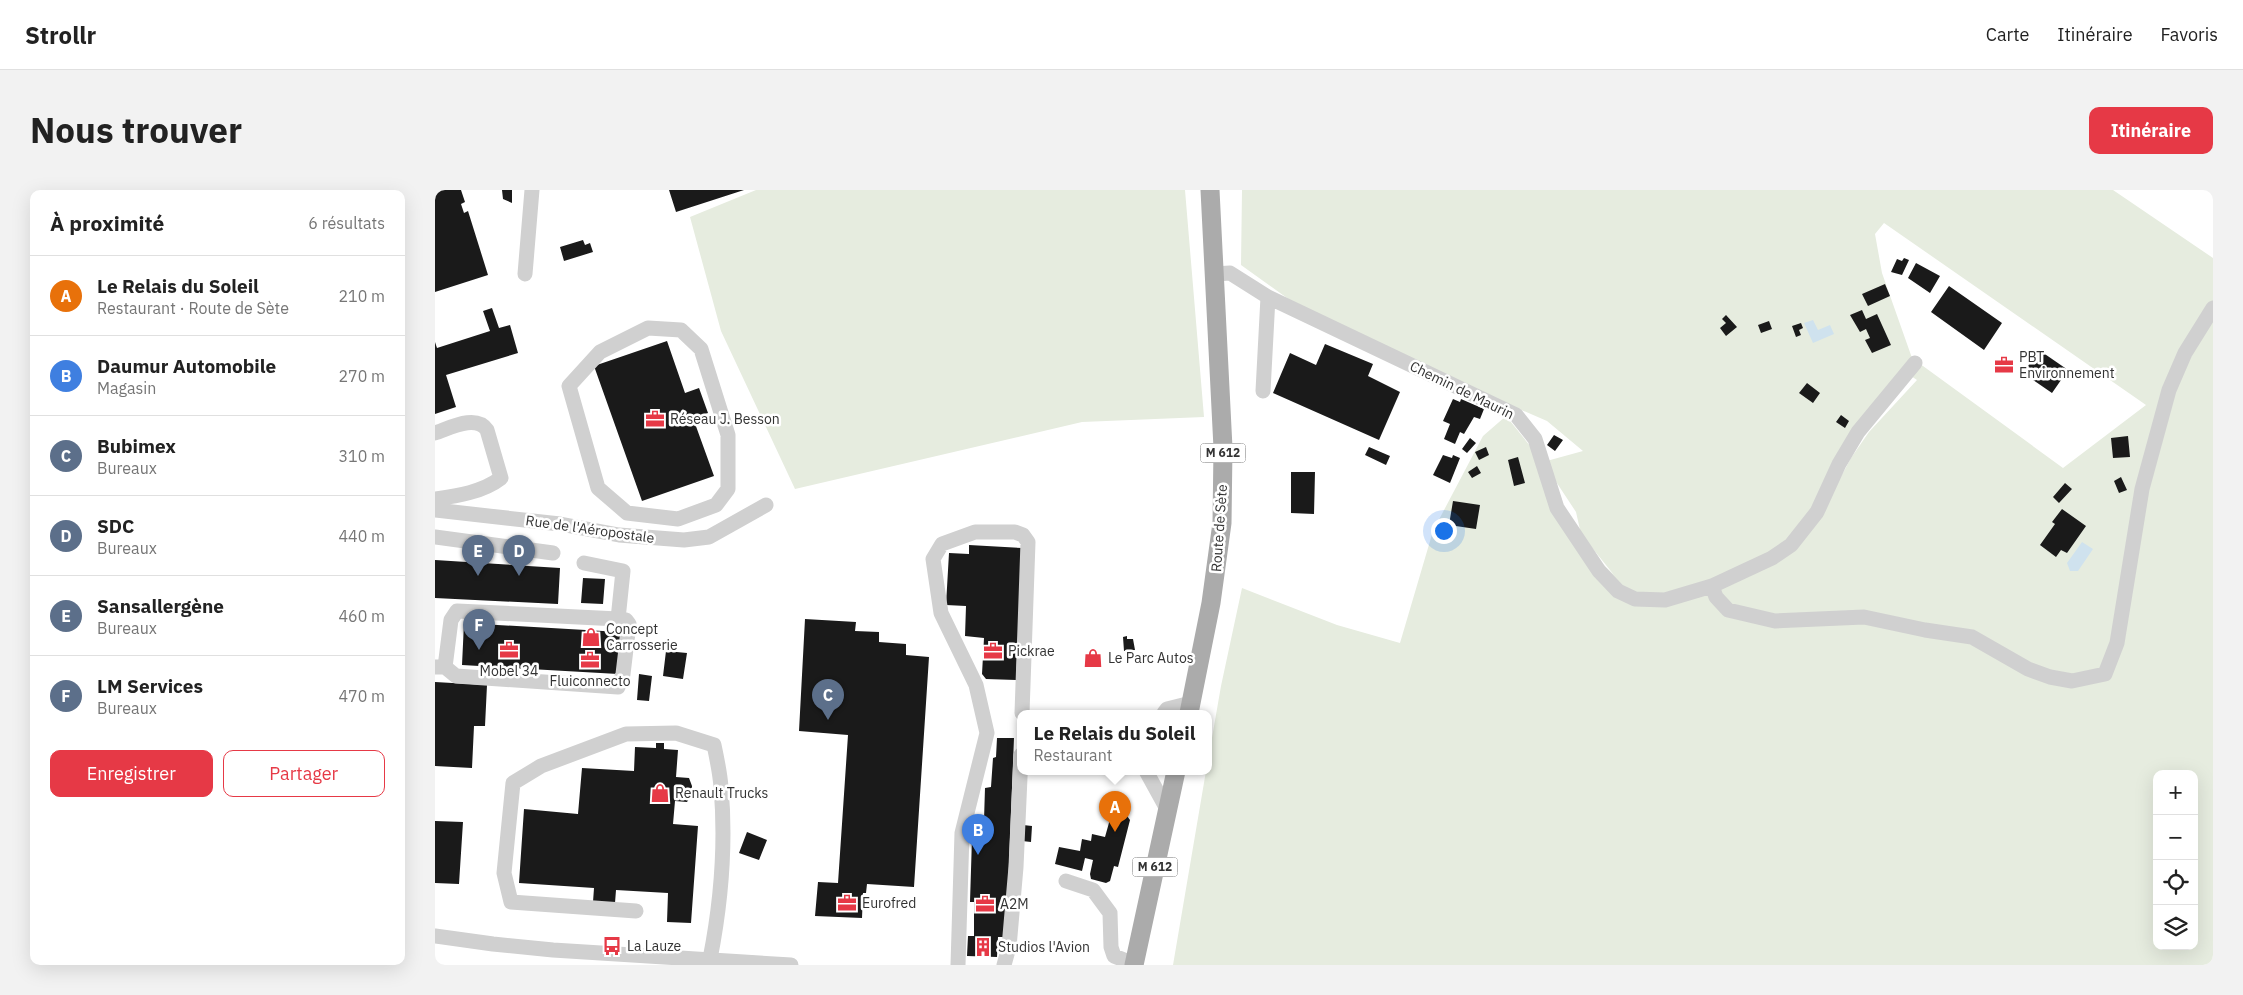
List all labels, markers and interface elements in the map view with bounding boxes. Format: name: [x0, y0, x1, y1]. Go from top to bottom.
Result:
text: Strollr: [25, 19, 96, 51]
text: Carte: [1986, 23, 2029, 46]
text: Itinéraire: [2057, 23, 2133, 46]
text: Favoris: [2161, 23, 2218, 46]
text: Nous trouver: [30, 107, 242, 153]
button: Itinéraire: [2089, 107, 2213, 154]
text: À proximité: [50, 209, 164, 237]
text: 6 résultats: [308, 213, 385, 233]
text: Le Relais du Soleil: [97, 274, 259, 298]
text: A: [61, 286, 71, 306]
text: 210 m: [338, 286, 385, 306]
text: Restaurant · Route de Sète: [97, 298, 289, 318]
place label: PBT Environnement: [2019, 348, 2115, 382]
text: Daumur Automobile: [97, 354, 276, 378]
office icon: PBT Environnement: [1993, 354, 2015, 376]
street label: Chemin de Maurin: [1407, 357, 1517, 423]
text: B: [61, 366, 71, 386]
text: 270 m: [338, 366, 385, 386]
text: Magasin: [97, 378, 156, 398]
office icon: Réseau J. Besson: [644, 408, 666, 430]
place label: Réseau J. Besson: [670, 410, 780, 428]
text: Bubimex: [97, 434, 176, 458]
road number: M 612: [1201, 444, 1245, 462]
text: C: [61, 446, 71, 466]
text: 310 m: [338, 446, 385, 466]
text: Bureaux: [97, 458, 157, 478]
street label: Route de Sète: [1207, 483, 1231, 572]
street label: Rue de l'Aéropostale: [525, 511, 656, 547]
text: SDC: [97, 514, 134, 538]
your location: [1431, 518, 1457, 544]
text: D: [60, 526, 72, 546]
text: 440 m: [338, 526, 385, 546]
pin: E: [462, 535, 494, 576]
pin: D: [503, 535, 535, 576]
text: Bureaux: [97, 538, 157, 558]
text: Sansallergène: [97, 594, 224, 618]
text: E: [61, 606, 71, 626]
text: 460 m: [338, 606, 385, 626]
pin: F: [463, 609, 495, 650]
text: Bureaux: [97, 618, 157, 638]
place label: Concept Carrosserie: [606, 620, 678, 654]
shop icon: Concept Carrosserie: [580, 626, 602, 648]
office icon: Mobel 34: [498, 639, 520, 661]
office icon: Pickrae: [982, 640, 1004, 662]
place label: Pickrae: [1008, 642, 1055, 660]
shop icon: Le Parc Autos: [1082, 647, 1104, 669]
office icon: Fluiconnecto: [579, 649, 601, 671]
place label: Le Parc Autos: [1108, 649, 1194, 667]
place label: Mobel 34: [480, 662, 538, 680]
place label: Fluiconnecto: [549, 672, 631, 690]
text: LM Services: [97, 674, 203, 698]
pin: C: [812, 679, 844, 720]
text: F: [61, 686, 71, 706]
text: 470 m: [338, 686, 385, 706]
text: Bureaux: [97, 698, 157, 718]
popup: [1017, 710, 1212, 775]
text: Le Relais du Soleil: [1034, 721, 1195, 745]
text: Restaurant: [1034, 745, 1112, 765]
button: Enregistrer: [50, 750, 213, 797]
button: Partager: [223, 750, 385, 797]
map controls: [2153, 770, 2198, 950]
button: +: [2153, 770, 2198, 815]
shop icon: Renault Trucks: [649, 782, 671, 804]
place label: Renault Trucks: [675, 784, 769, 802]
pin: A: [1099, 791, 1131, 832]
pin: B: [962, 814, 994, 855]
button: −: [2153, 815, 2198, 860]
road number: M 612: [1133, 858, 1177, 876]
button: locate: [2153, 860, 2198, 905]
office icon: Eurofred: [836, 892, 858, 914]
office icon: A2M: [974, 893, 996, 915]
place label: Eurofred: [862, 894, 916, 912]
place label: A2M: [1000, 895, 1029, 913]
button: layers: [2153, 905, 2198, 950]
bus stop icon: La Lauze: [601, 935, 623, 957]
building icon: Studios l'Avion: [972, 936, 994, 958]
place label: La Lauze: [627, 937, 682, 955]
place label: Studios l'Avion: [998, 938, 1090, 956]

